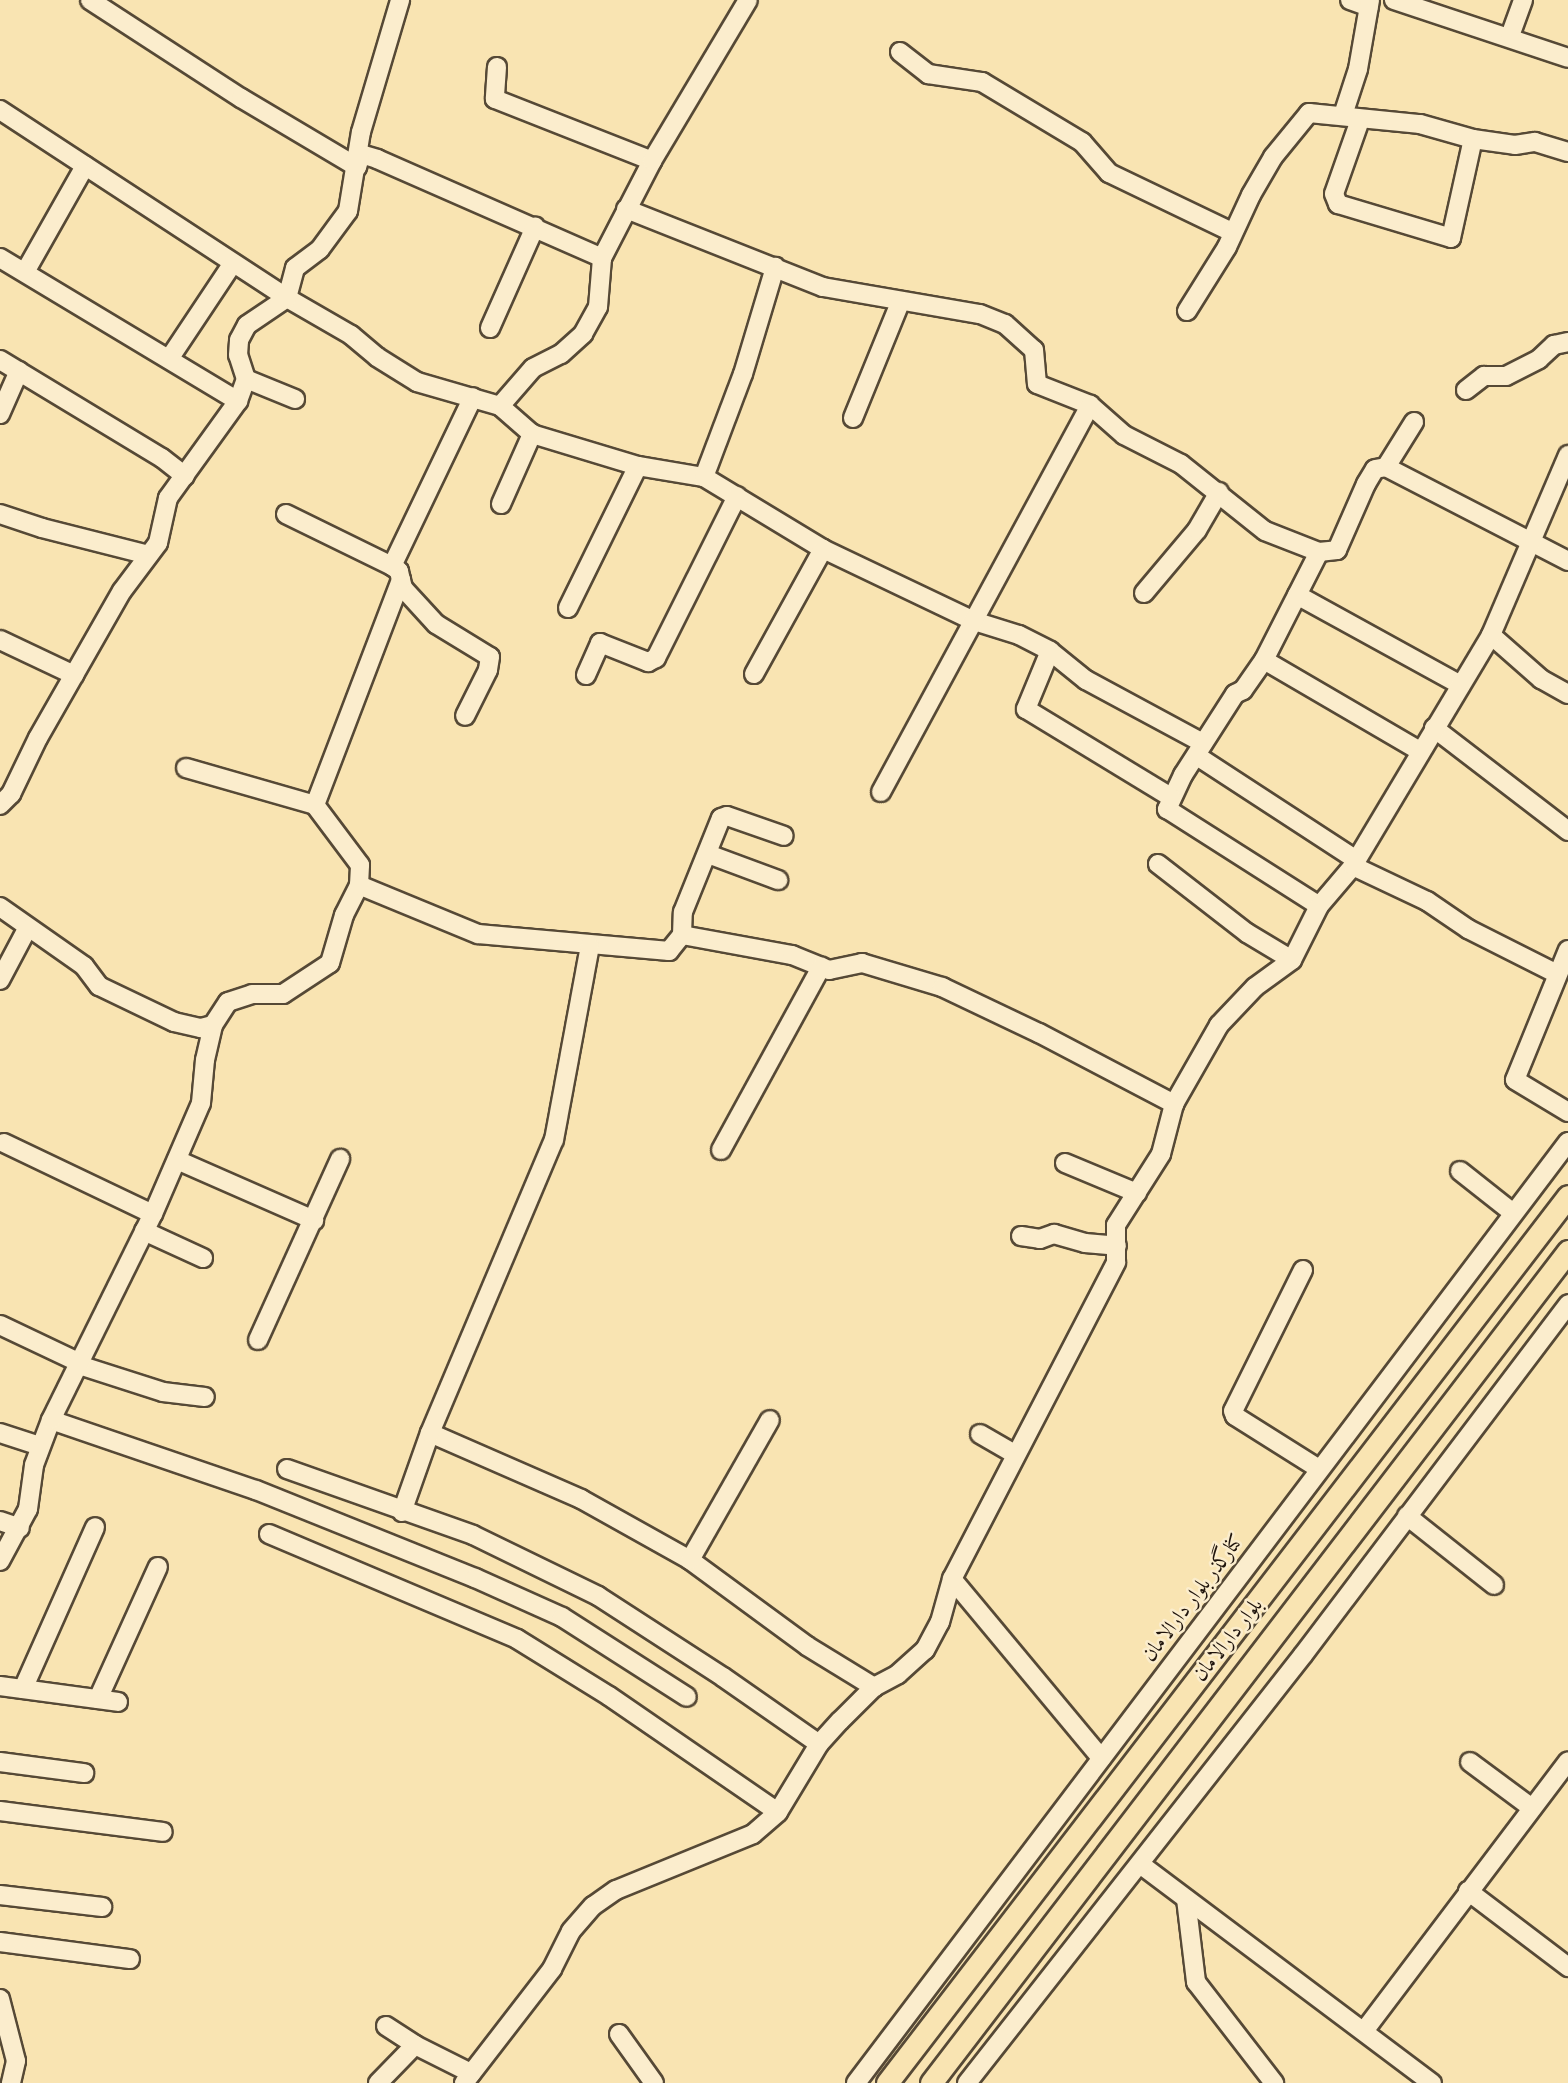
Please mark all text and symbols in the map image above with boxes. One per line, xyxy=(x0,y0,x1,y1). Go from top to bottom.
street label: کنارگذر بلوار دارالامان xyxy=(1137,1529,1249,1667)
street label: بلوار دارالامان xyxy=(1188,1593,1268,1687)

